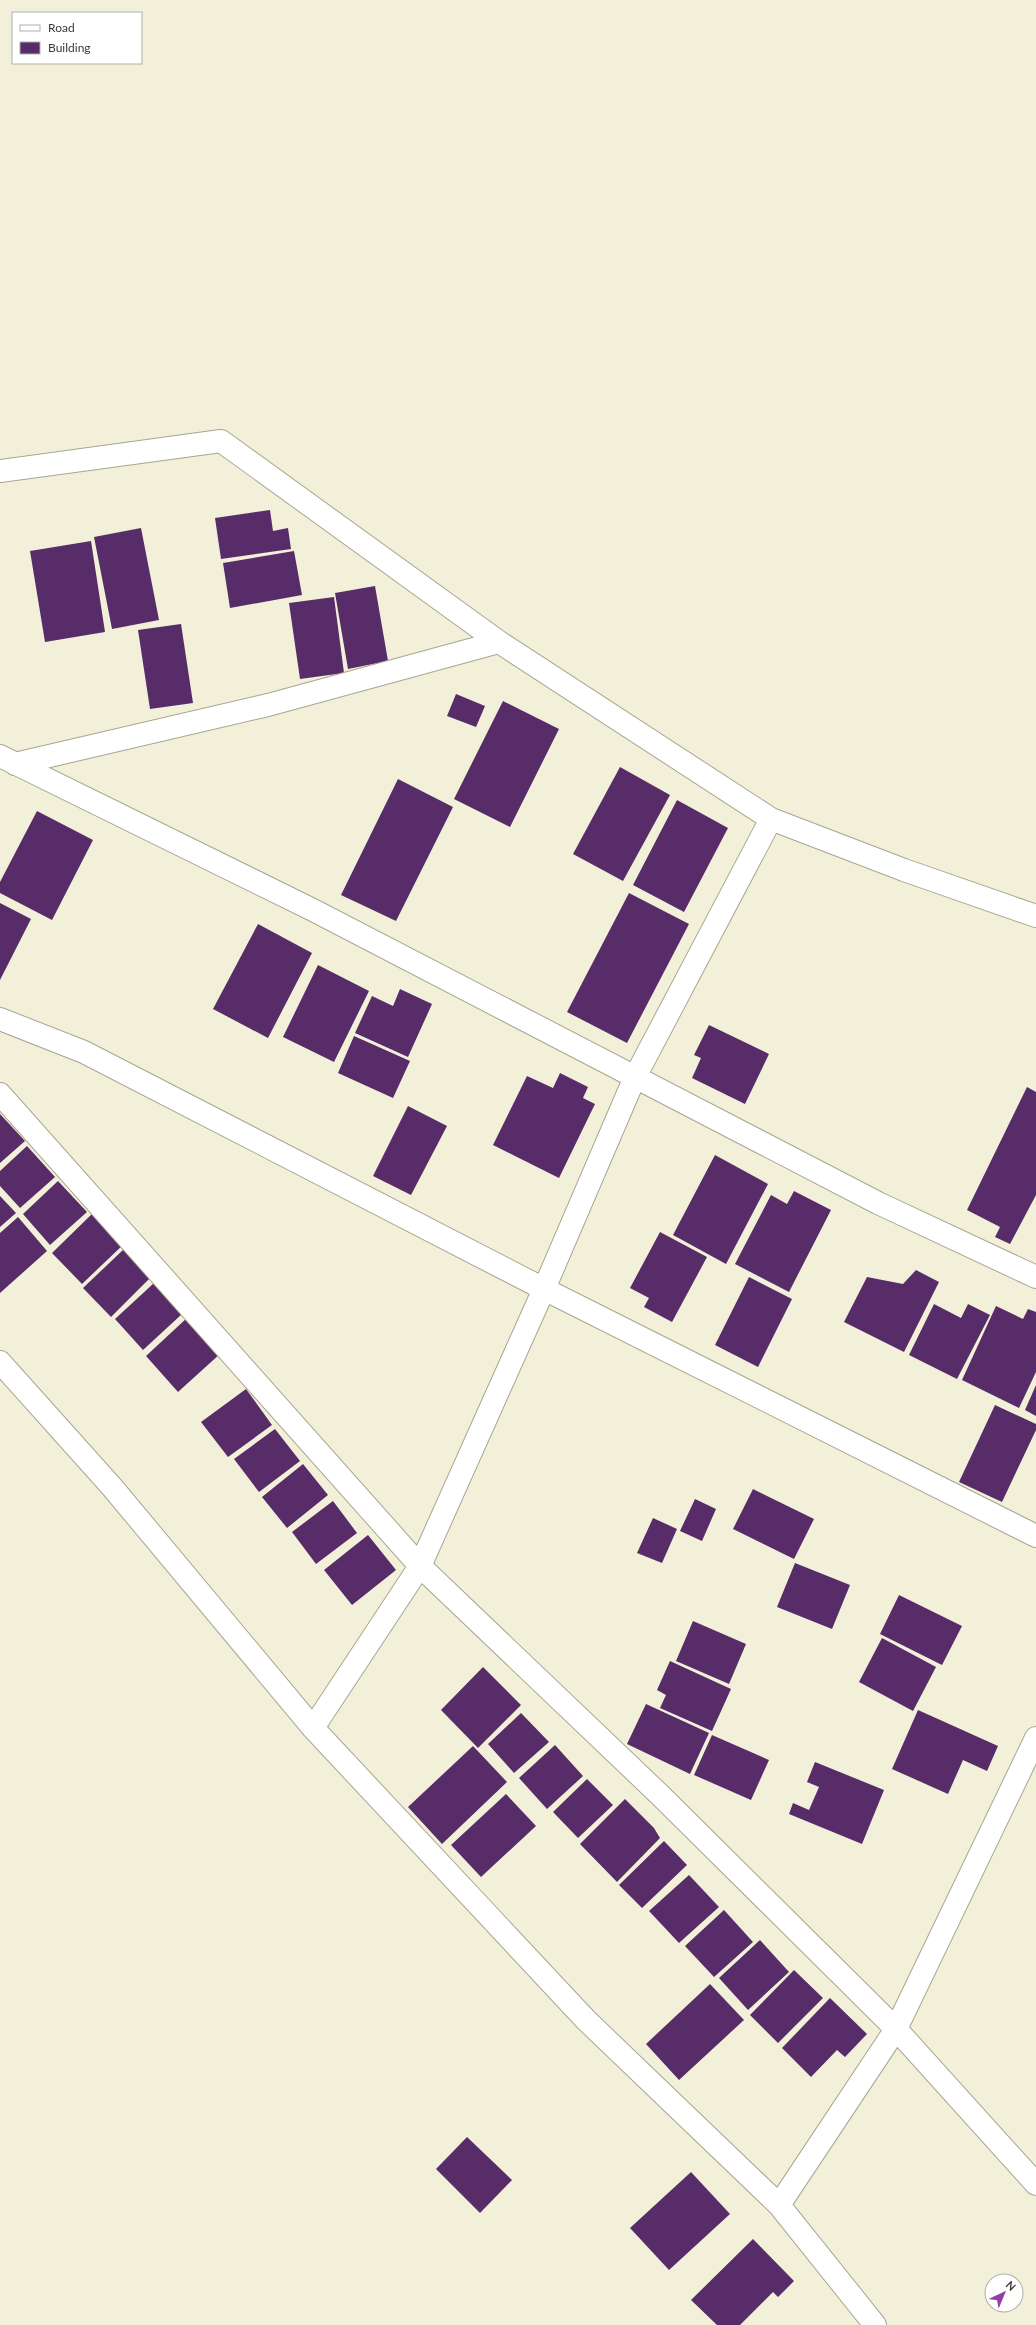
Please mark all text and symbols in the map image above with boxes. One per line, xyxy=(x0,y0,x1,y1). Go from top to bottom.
legend xyxy=(12,12,142,64)
text: Road xyxy=(48,20,75,35)
text: Building xyxy=(48,40,91,55)
north arrow xyxy=(984,2273,1024,2313)
text: N xyxy=(1004,2278,1019,2293)

